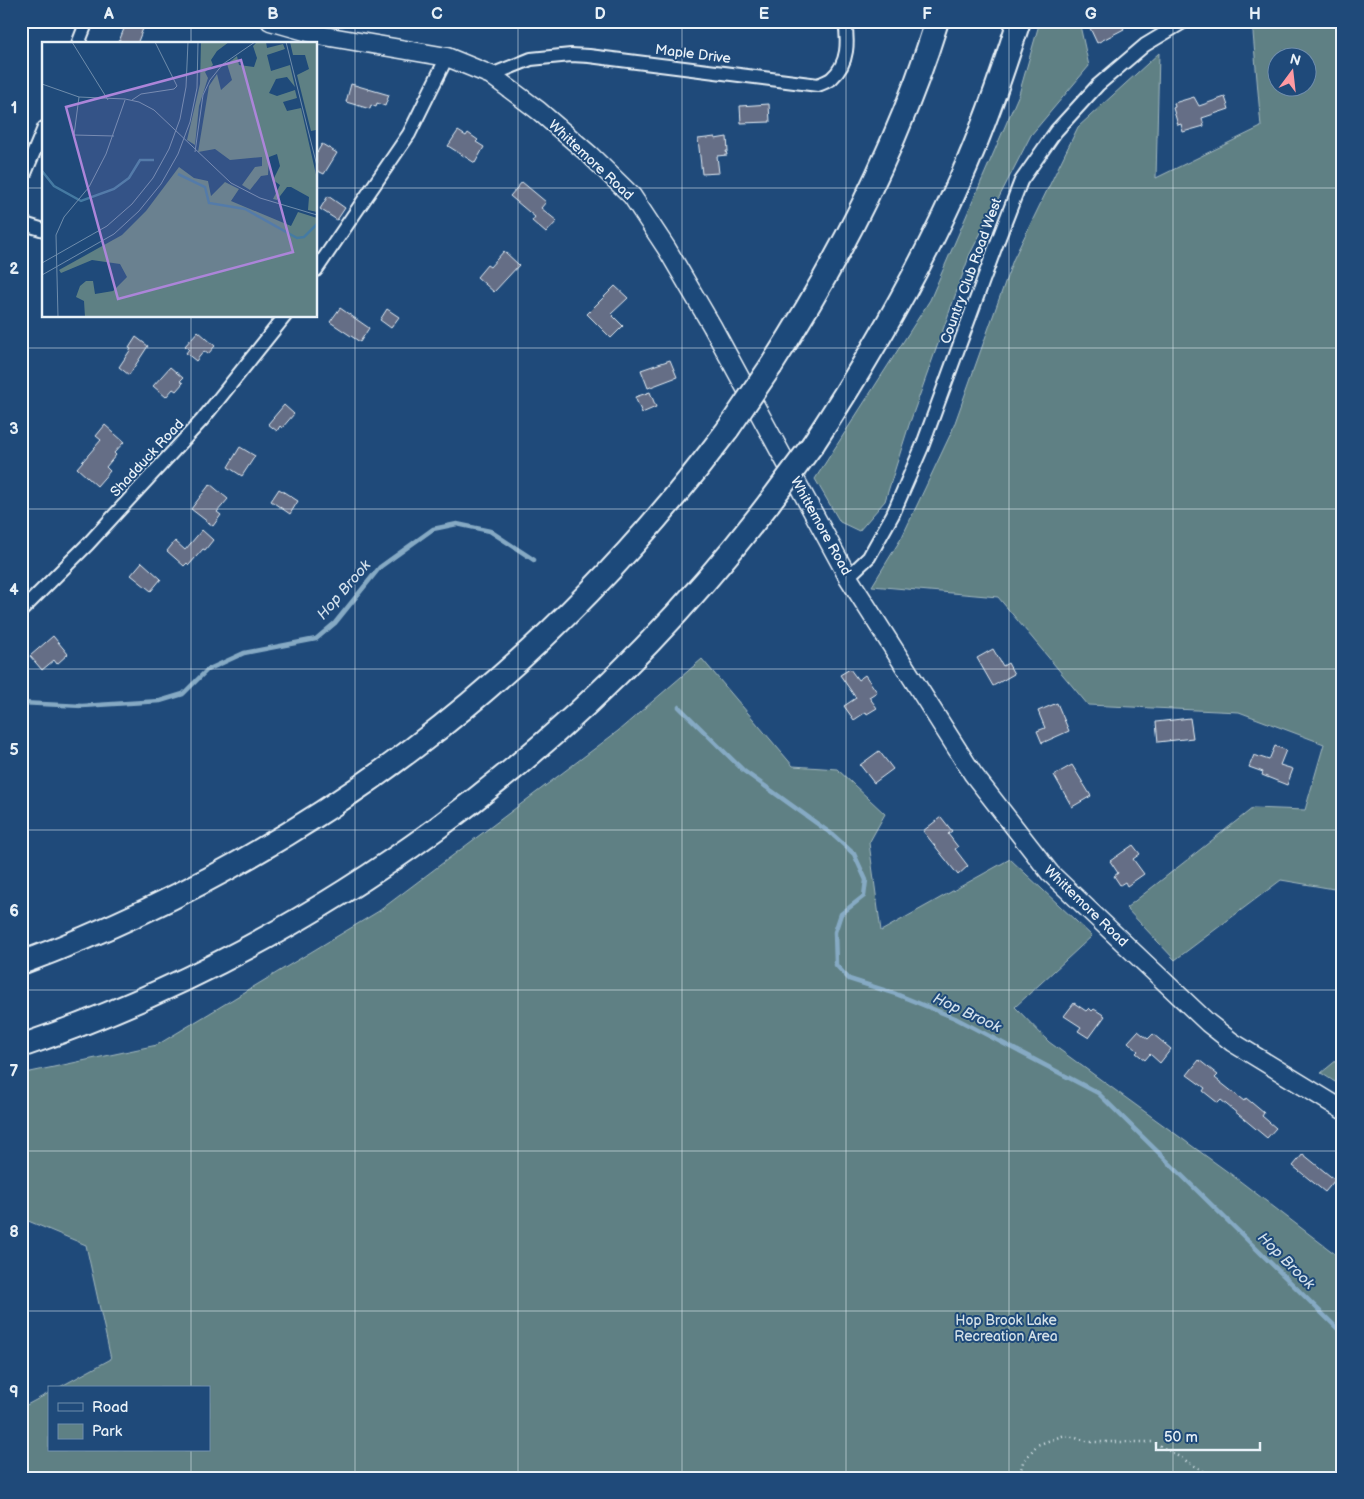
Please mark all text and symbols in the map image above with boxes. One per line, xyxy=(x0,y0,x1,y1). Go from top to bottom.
text: A xyxy=(103,5,114,24)
text: B xyxy=(267,5,279,24)
text: C xyxy=(431,5,443,24)
text: D xyxy=(594,5,606,24)
text: E xyxy=(759,5,769,24)
text: F xyxy=(922,5,932,24)
text: G xyxy=(1085,5,1097,24)
text: H xyxy=(1249,5,1261,24)
street label: Maple Drive xyxy=(654,41,732,67)
inset map xyxy=(42,42,318,318)
north arrow xyxy=(1266,48,1316,98)
text: N xyxy=(1288,50,1303,69)
text: 1 xyxy=(11,99,17,118)
street label: Whittemore Road xyxy=(545,116,637,204)
street label: Country Club Road West xyxy=(937,195,1006,346)
text: 2 xyxy=(9,260,19,279)
street label: Shadduck Road xyxy=(107,416,187,500)
text: 3 xyxy=(9,420,19,439)
street label: Whittemore Road xyxy=(787,474,855,578)
water label: Hop Brook xyxy=(313,556,376,624)
text: 4 xyxy=(9,581,19,600)
text: 5 xyxy=(9,741,19,760)
street label: Whittemore Road xyxy=(1041,862,1131,950)
text: 6 xyxy=(9,902,19,921)
water label: Hop Brook xyxy=(930,989,1005,1037)
text: 7 xyxy=(10,1062,19,1081)
text: 8 xyxy=(9,1223,19,1242)
water label: Hop Brook xyxy=(1253,1228,1319,1294)
park label: Hop Brook Lake Recreation Area xyxy=(954,1312,1058,1345)
text: 9 xyxy=(9,1383,19,1402)
legend xyxy=(48,1386,210,1452)
text: Road xyxy=(92,1398,128,1417)
scale bar xyxy=(1156,1419,1260,1451)
text: Park xyxy=(92,1422,123,1441)
text: 50 m xyxy=(1164,1428,1198,1447)

